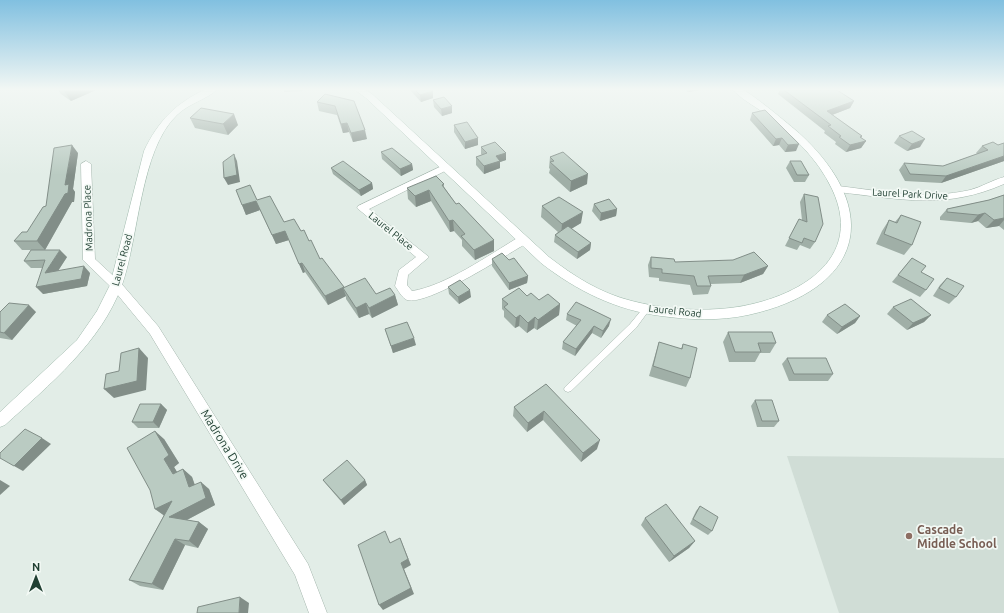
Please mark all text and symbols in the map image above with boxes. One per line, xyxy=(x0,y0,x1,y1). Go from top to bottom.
street label: Madrona Place xyxy=(81,185,95,251)
street label: Laurel Park Drive xyxy=(872,187,948,201)
street label: Laurel Place xyxy=(367,210,415,252)
street label: Laurel Road xyxy=(110,233,134,287)
street label: Laurel Road xyxy=(648,303,702,319)
street label: Madrona Drive xyxy=(198,407,252,481)
place label: Cascade Middle School xyxy=(917,523,997,550)
marker: Cascade Middle School xyxy=(904,531,914,541)
north arrow xyxy=(16,557,56,597)
text: N xyxy=(32,561,40,573)

